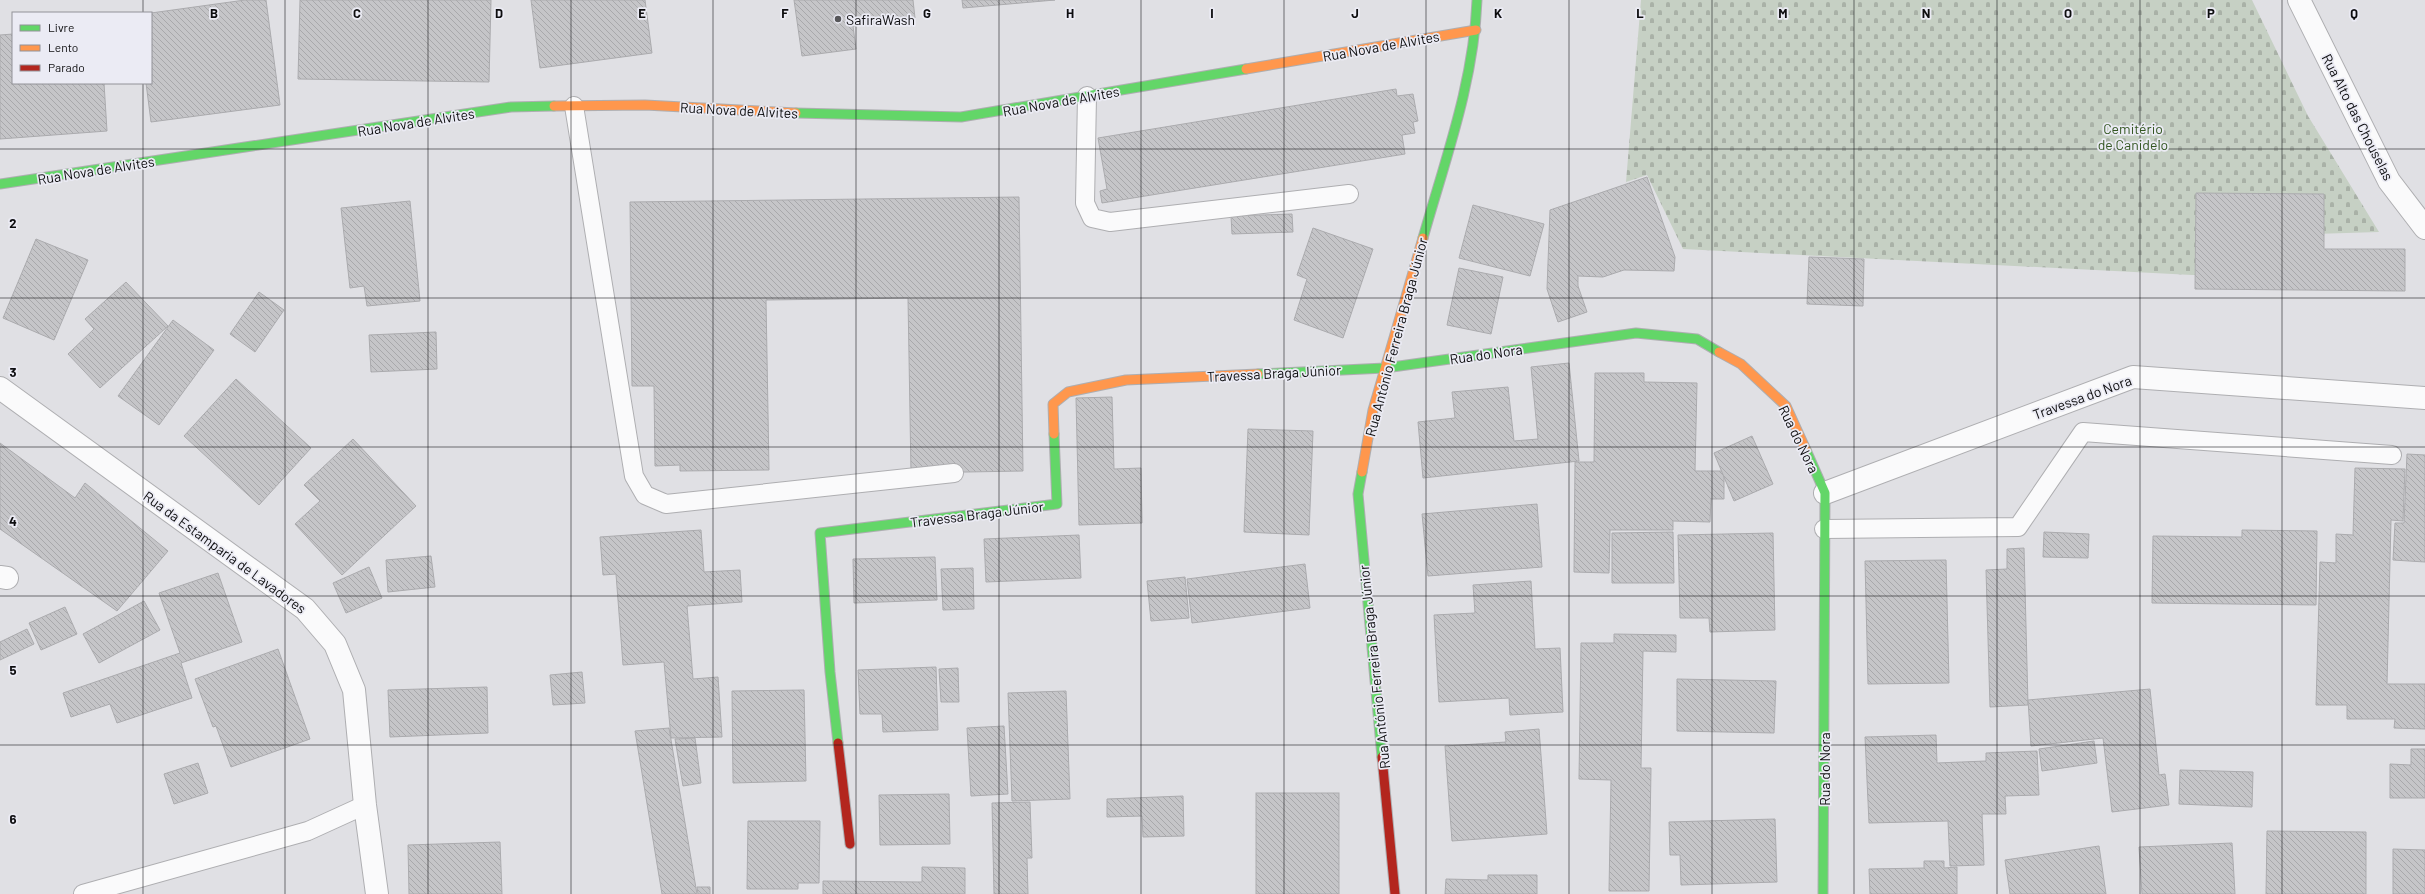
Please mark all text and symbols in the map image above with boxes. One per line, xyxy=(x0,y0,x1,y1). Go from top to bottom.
text: B xyxy=(210,5,218,21)
text: C xyxy=(353,5,361,21)
text: D xyxy=(495,5,503,21)
text: E xyxy=(638,5,646,21)
text: F xyxy=(781,5,789,21)
text: G xyxy=(923,5,931,21)
text: H xyxy=(1066,5,1074,21)
text: I xyxy=(1210,5,1214,21)
text: J xyxy=(1351,5,1359,21)
text: K xyxy=(1494,5,1502,21)
text: L xyxy=(1636,5,1644,21)
text: M xyxy=(1778,5,1788,21)
text: N xyxy=(1922,5,1930,21)
text: O xyxy=(2064,5,2072,21)
text: P xyxy=(2207,5,2215,21)
text: Q xyxy=(2350,5,2358,21)
place label: SafiraWash xyxy=(846,11,915,28)
legend xyxy=(12,12,152,84)
marker: SafiraWash xyxy=(833,14,843,24)
text: Livre xyxy=(48,20,74,34)
street label: Rua Nova de Alvites xyxy=(1321,27,1441,65)
text: Lento xyxy=(48,40,78,54)
street label: Rua Alto das Chouselas xyxy=(2319,51,2397,183)
text: Parado xyxy=(48,60,85,74)
street label: Rua Nova de Alvites xyxy=(1001,82,1121,120)
street label: Rua Nova de Alvites xyxy=(680,98,799,122)
street label: Rua Nova de Alvites xyxy=(356,104,476,140)
park label: Cemitério de Canidelo xyxy=(2098,120,2168,153)
street label: Rua Nova de Alvites xyxy=(36,152,156,188)
text: 2 xyxy=(9,215,17,231)
street label: Rua António Ferreira Braga Júnior xyxy=(1361,236,1431,438)
street label: Rua do Nora xyxy=(1448,340,1524,368)
street label: Travessa Braga Júnior xyxy=(1207,361,1341,385)
text: 3 xyxy=(9,364,17,380)
street label: Travessa do Nora xyxy=(2030,371,2134,423)
street label: Rua do Nora xyxy=(1775,402,1823,476)
street label: Rua da Estamparia de Lavadores xyxy=(140,487,310,617)
street label: Travessa Braga Júnior xyxy=(909,497,1045,531)
text: 4 xyxy=(9,513,17,529)
street label: Rua António Ferreira Braga Júnior xyxy=(1355,564,1393,770)
text: 5 xyxy=(9,662,17,678)
street label: Rua do Nora xyxy=(1816,732,1833,806)
text: 6 xyxy=(10,811,17,827)

